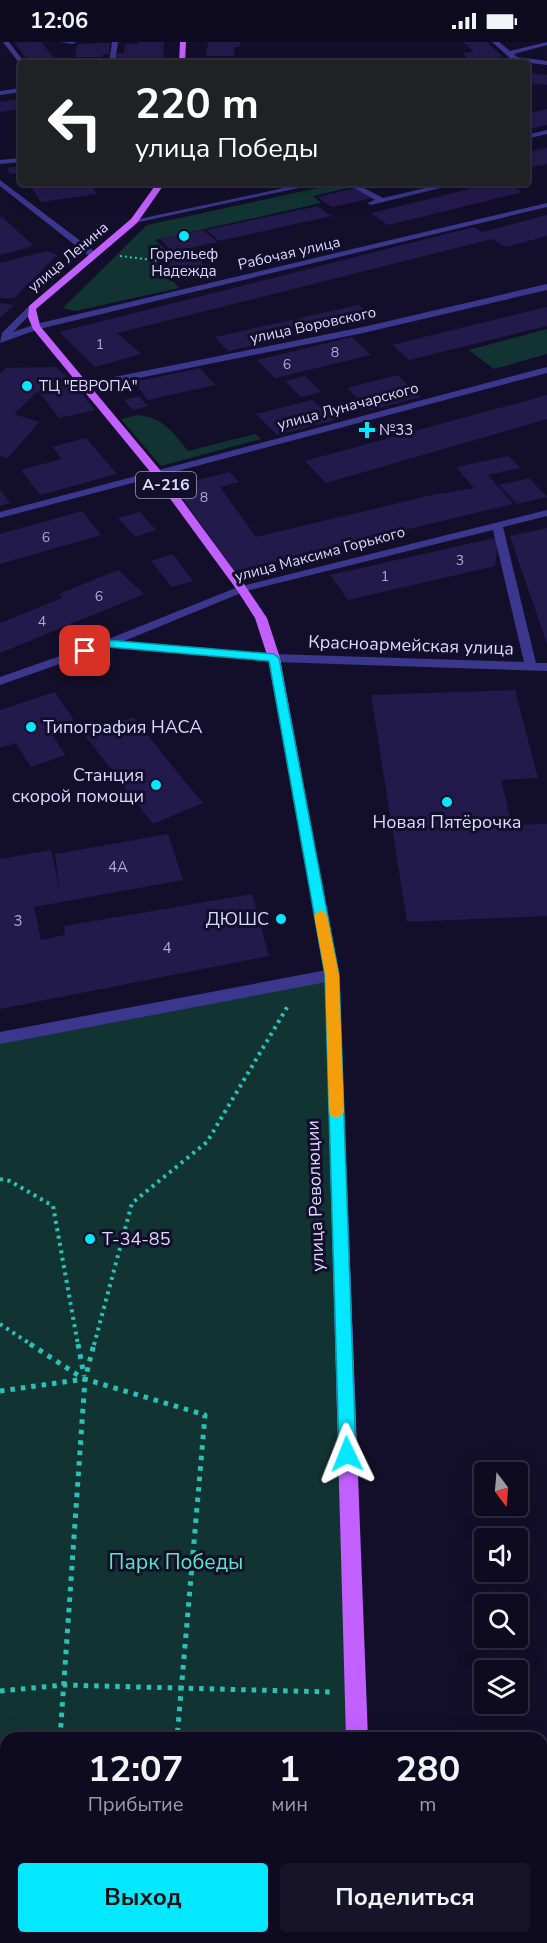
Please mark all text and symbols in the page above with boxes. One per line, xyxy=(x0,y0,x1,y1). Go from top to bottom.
text: 12:06 xyxy=(30,6,88,36)
text: 220 m xyxy=(135,76,259,133)
icon: left xyxy=(36,84,114,162)
text: улица Победы xyxy=(135,130,319,167)
street label: улица Ленина xyxy=(23,217,113,297)
marker: Горельеф Надежда xyxy=(177,229,191,243)
street label: Рабочая улица xyxy=(236,231,342,275)
place label: Горельеф Надежда xyxy=(150,244,218,281)
street label: улица Воровского xyxy=(248,302,378,348)
house number: 1 xyxy=(96,335,104,354)
house number: 8 xyxy=(331,343,339,362)
house number: 6 xyxy=(283,355,291,374)
place label: ТЦ "ЕВРОПА" xyxy=(39,376,138,396)
street label: улица Луначарского xyxy=(275,378,421,434)
marker: ТЦ "ЕВРОПА" xyxy=(20,379,34,393)
place label: №33 xyxy=(379,420,413,440)
marker: №33 xyxy=(360,423,374,437)
road number: А-216 xyxy=(136,472,196,498)
house number: 8 xyxy=(200,488,208,507)
street label: улица Максима Горького xyxy=(233,522,407,586)
house number: 6 xyxy=(42,528,50,547)
house number: 3 xyxy=(456,551,464,570)
house number: 1 xyxy=(381,567,389,586)
house number: 6 xyxy=(95,587,103,606)
house number: 4 xyxy=(38,612,46,631)
pin xyxy=(59,625,110,676)
street label: Красноармейская улица xyxy=(308,629,514,661)
icon: arrive xyxy=(68,634,101,667)
place label: Типография НАСА xyxy=(43,715,202,739)
marker: Типография НАСА xyxy=(24,720,38,734)
place label: Станция скорой помощи xyxy=(12,763,144,808)
marker: Станция скорой помощи xyxy=(149,778,163,792)
marker: Новая Пятёрочка xyxy=(440,795,454,809)
place label: Новая Пятёрочка xyxy=(373,810,521,834)
house number: 4А xyxy=(108,857,128,877)
place label: ДЮШС xyxy=(206,907,269,931)
house number: 3 xyxy=(13,911,23,931)
marker: ДЮШС xyxy=(274,912,288,926)
house number: 4 xyxy=(162,938,172,958)
street label: улица Революции xyxy=(300,1120,330,1272)
place label: Т-34-85 xyxy=(102,1227,170,1251)
marker: Т-34-85 xyxy=(83,1232,97,1246)
position arrow xyxy=(315,1422,379,1486)
north arrow xyxy=(474,1462,528,1516)
map controls xyxy=(474,1462,528,1714)
button: sound xyxy=(474,1528,528,1582)
park label: Парк Победы xyxy=(109,1548,243,1576)
button: search xyxy=(474,1594,528,1648)
button: layers xyxy=(474,1660,528,1714)
text: 12:07 xyxy=(88,1745,183,1794)
text: 1 xyxy=(279,1745,300,1794)
text: 280 xyxy=(396,1745,460,1794)
text: Прибытие xyxy=(88,1791,184,1818)
text: мин xyxy=(271,1791,308,1818)
text: m xyxy=(419,1791,436,1818)
button: Выход xyxy=(18,1863,268,1932)
button: Поделиться xyxy=(280,1863,530,1932)

